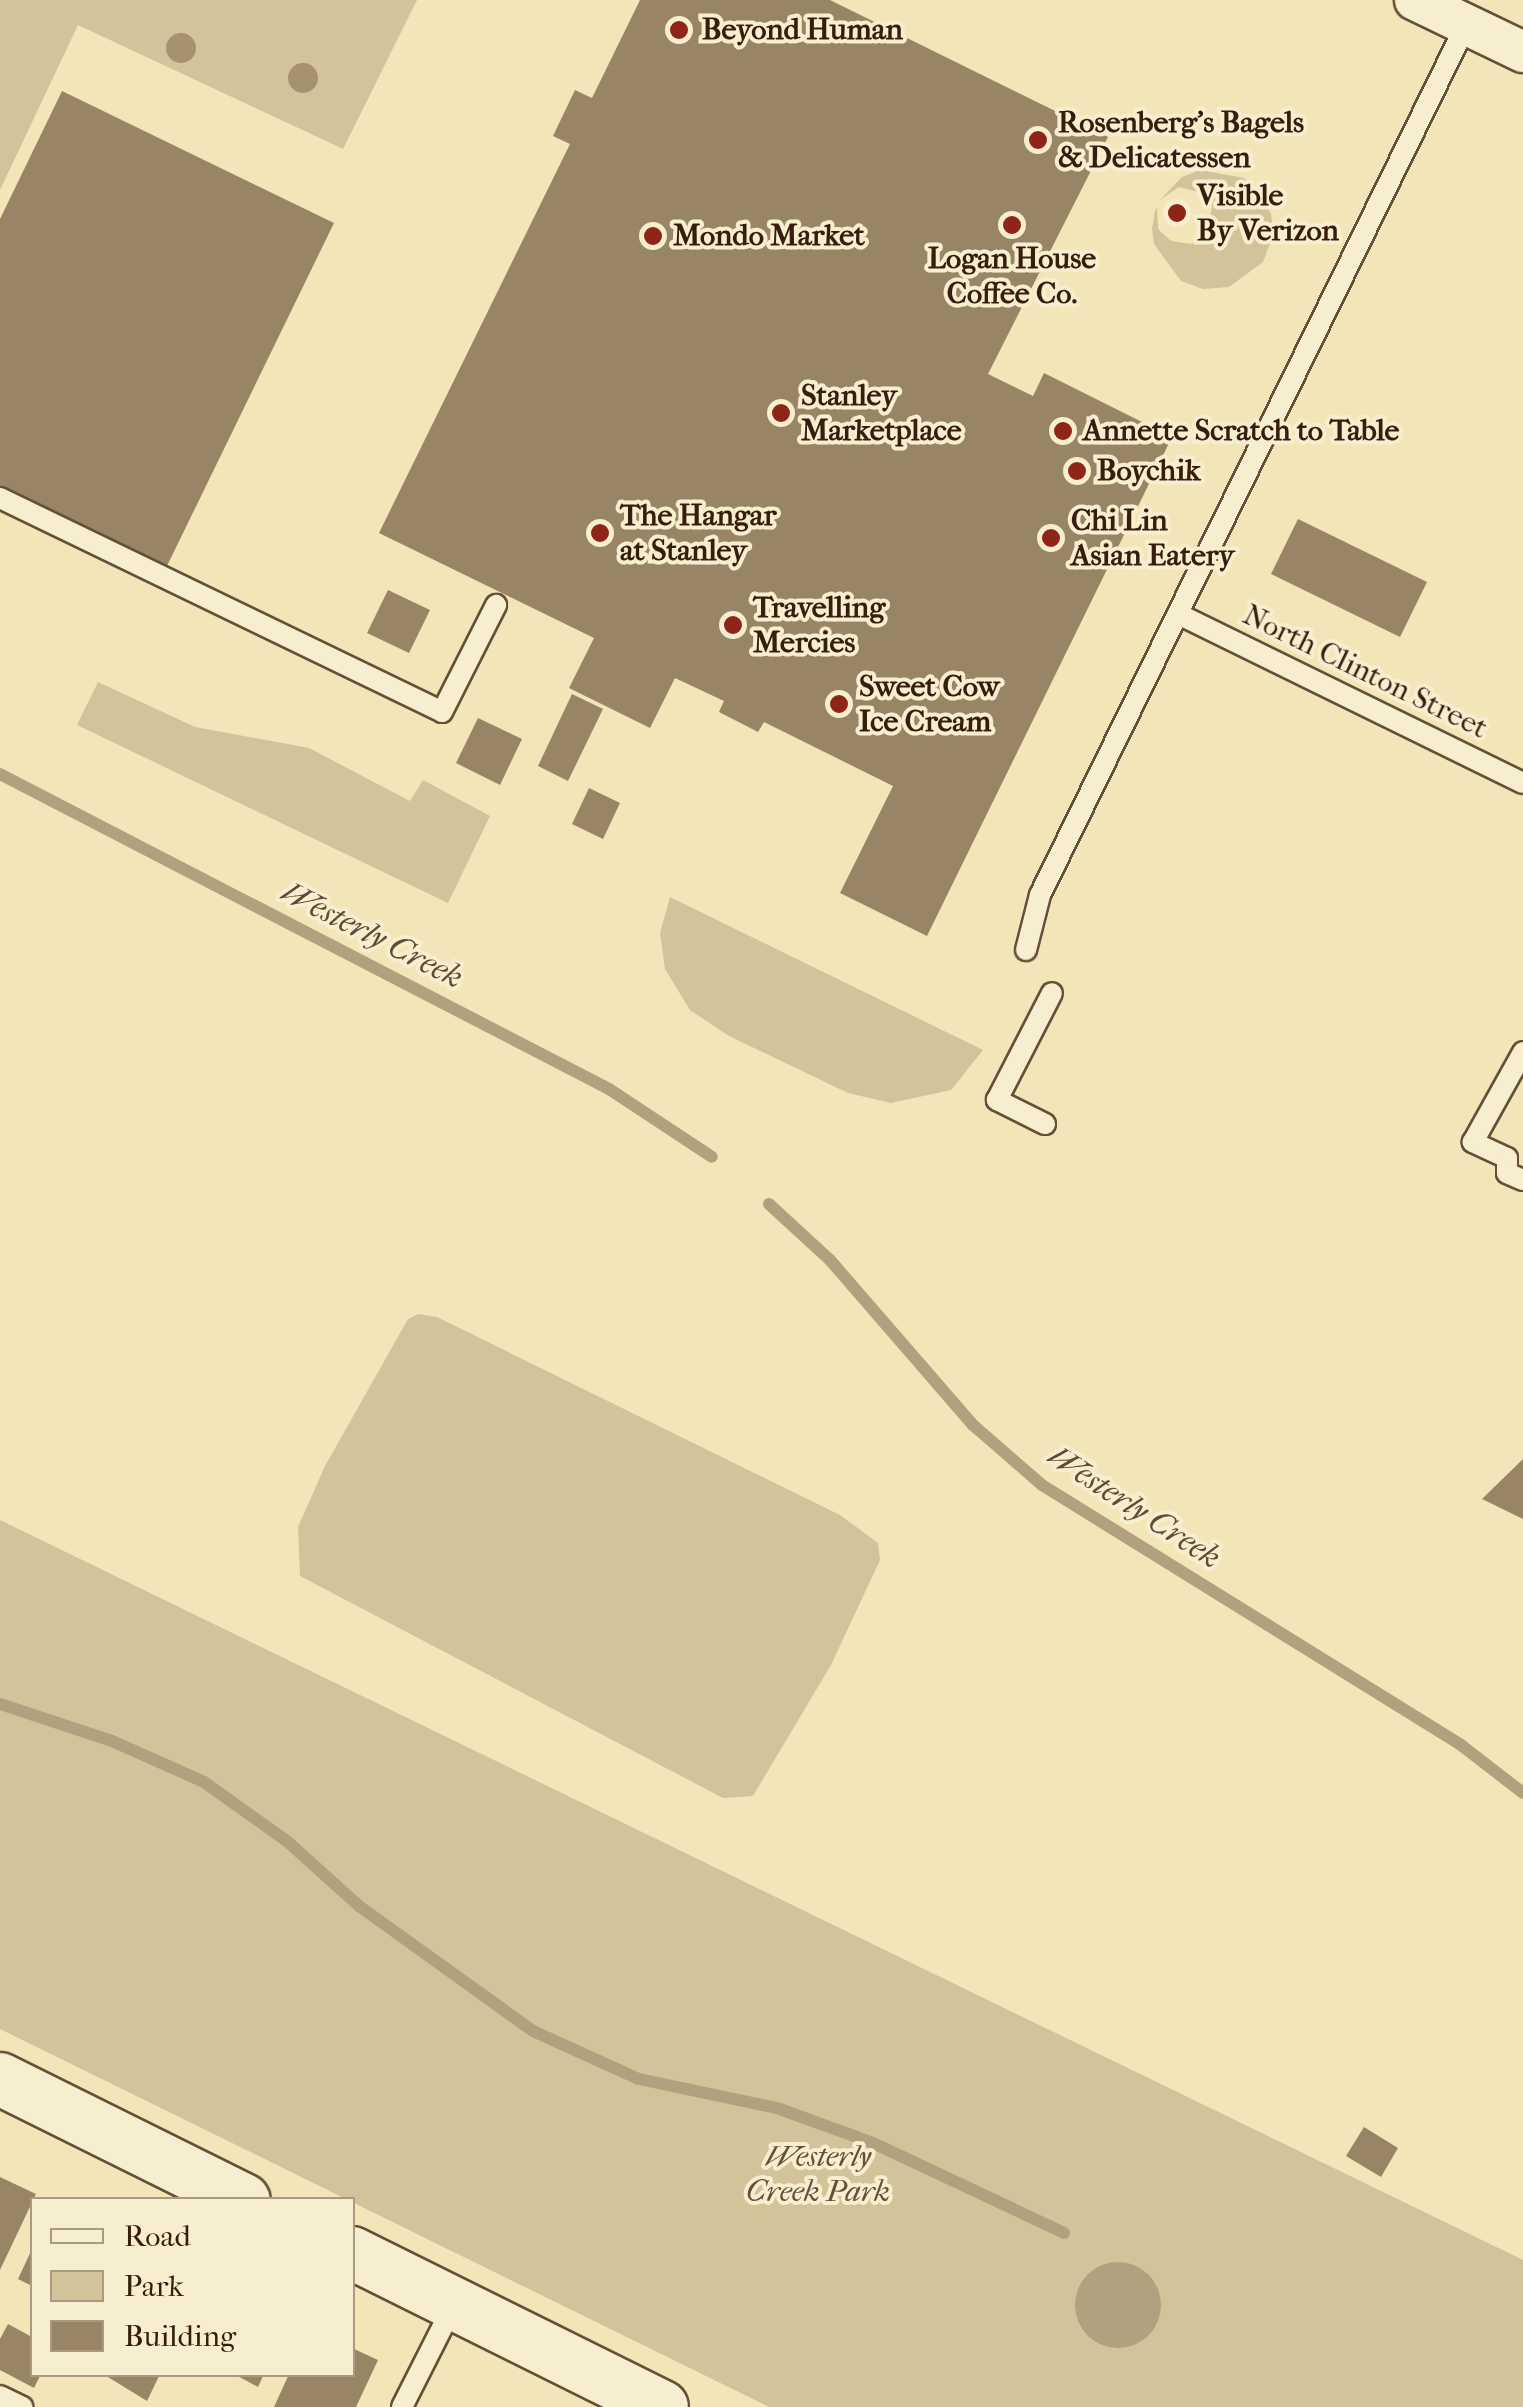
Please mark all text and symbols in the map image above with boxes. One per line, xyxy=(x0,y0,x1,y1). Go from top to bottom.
place label: Beyond Human xyxy=(702,12,903,48)
marker: Beyond Human xyxy=(666,17,692,43)
place label: Rosenberg's Bagels & Delicatessen xyxy=(1058,105,1304,176)
marker: Rosenberg's Bagels & Delicatessen xyxy=(1027,129,1049,151)
place label: Visible By Verizon xyxy=(1197,178,1339,248)
marker: Visible By Verizon xyxy=(1166,202,1188,224)
marker: Logan House Coffee Co. xyxy=(1001,214,1023,236)
place label: Mondo Market xyxy=(673,218,865,254)
marker: Mondo Market xyxy=(642,225,664,247)
place label: Logan House Coffee Co. xyxy=(928,241,1096,312)
place label: Stanley Marketplace xyxy=(801,378,962,448)
marker: Stanley Marketplace xyxy=(770,402,792,424)
place label: Annette Scratch to Table xyxy=(1083,413,1399,449)
marker: Annette Scratch to Table xyxy=(1052,420,1074,442)
place label: Boychik xyxy=(1097,453,1201,489)
marker: Boychik xyxy=(1066,460,1088,482)
place label: The Hangar at Stanley xyxy=(620,498,776,568)
place label: Chi Lin Asian Eatery xyxy=(1071,503,1235,574)
marker: The Hangar at Stanley xyxy=(589,522,611,544)
marker: Chi Lin Asian Eatery xyxy=(1040,527,1062,549)
place label: Travelling Mercies xyxy=(753,590,885,660)
street label: North Clinton Street xyxy=(1237,597,1493,747)
marker: Travelling Mercies xyxy=(722,614,744,636)
place label: Sweet Cow Ice Cream xyxy=(859,669,1000,740)
marker: Sweet Cow Ice Cream xyxy=(828,693,850,715)
water label: Westerly Creek xyxy=(275,873,469,997)
water label: Westerly Creek xyxy=(1040,1437,1228,1577)
park label: Westerly Creek Park xyxy=(746,2139,890,2210)
legend xyxy=(30,2197,355,2377)
text: Road xyxy=(124,2219,191,2254)
text: Park xyxy=(124,2269,184,2304)
text: Building xyxy=(124,2319,236,2354)

